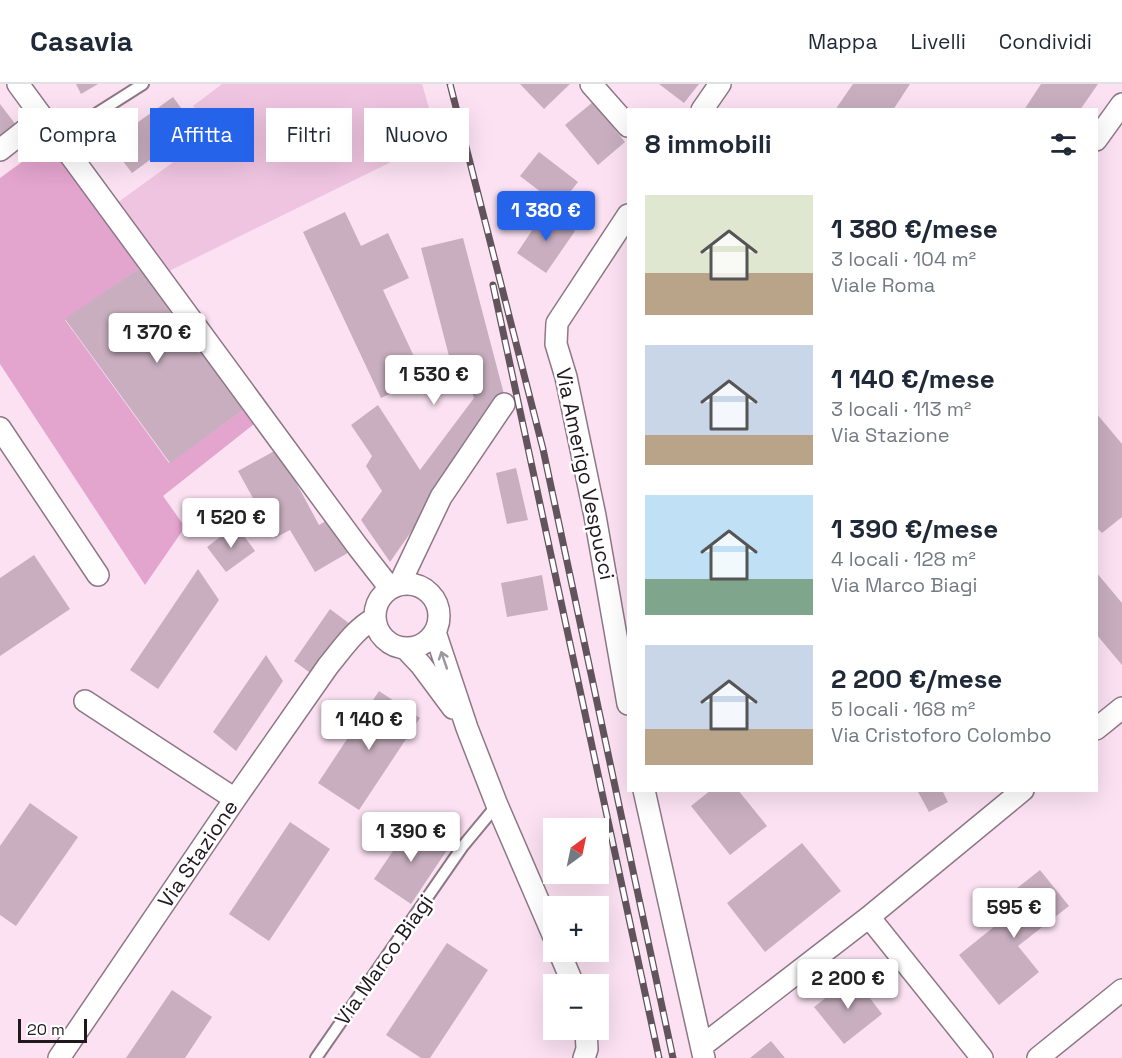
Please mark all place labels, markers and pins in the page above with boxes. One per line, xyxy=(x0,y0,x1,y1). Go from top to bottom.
pin: 1 380 € xyxy=(491,191,601,242)
pin: 1 370 € xyxy=(102,313,212,364)
pin: 1 530 € xyxy=(379,355,489,406)
pin: 1 520 € xyxy=(176,498,286,549)
pin: 1 140 € xyxy=(314,700,424,751)
pin: 1 390 € xyxy=(356,812,466,863)
pin: 595 € xyxy=(972,888,1056,939)
pin: 2 200 € xyxy=(793,959,903,1010)

